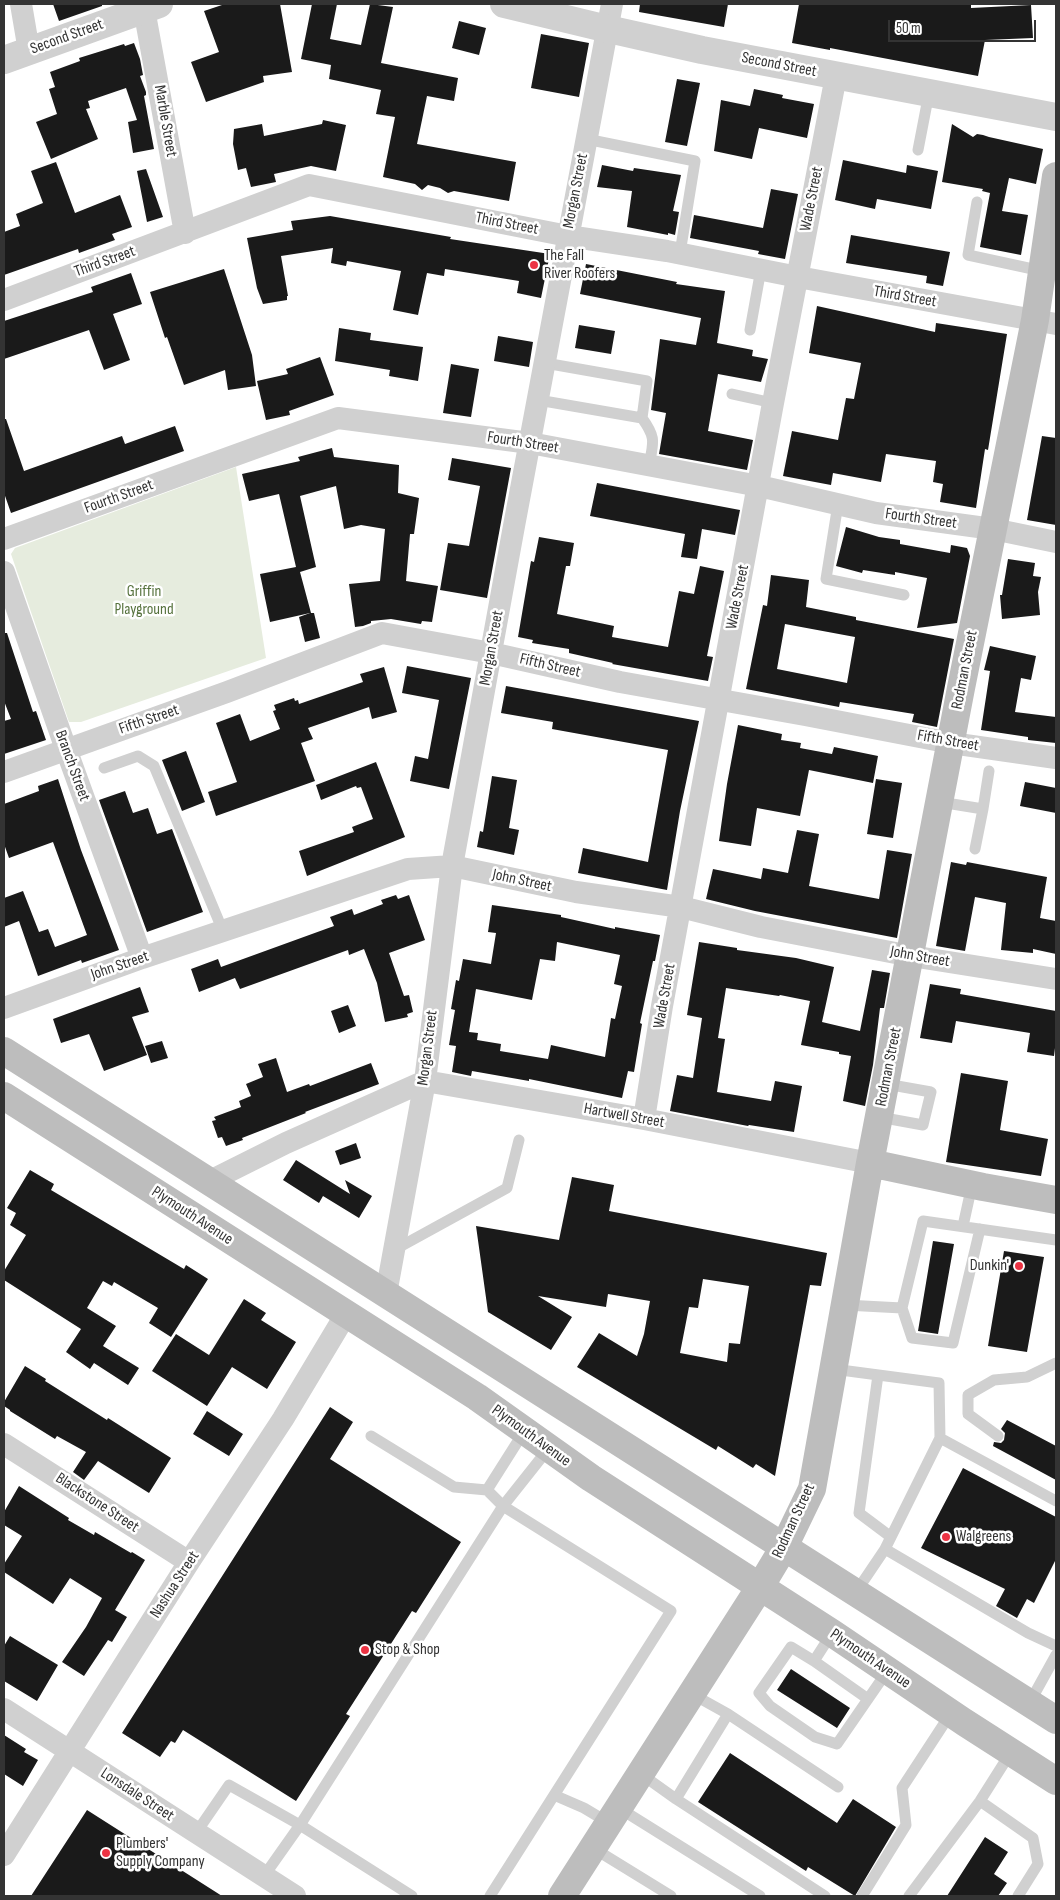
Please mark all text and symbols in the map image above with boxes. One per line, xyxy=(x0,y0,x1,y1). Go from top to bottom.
scale bar xyxy=(890,10,1038,42)
street label: Second Street xyxy=(28,15,106,59)
text: 50 m xyxy=(896,19,921,38)
street label: Second Street xyxy=(740,48,818,82)
street label: Marble Street xyxy=(149,84,181,158)
street label: Morgan Street xyxy=(559,152,593,230)
street label: Wade Street xyxy=(796,165,828,233)
street label: Third Street xyxy=(474,209,540,239)
street label: Third Street xyxy=(72,242,138,282)
place label: The Fall River Roofers xyxy=(544,246,615,284)
marker: The Fall River Roofers xyxy=(528,259,540,271)
street label: Third Street xyxy=(872,282,938,312)
street label: Fourth Street xyxy=(486,428,560,458)
street label: Fourth Street xyxy=(82,476,156,518)
street label: Fourth Street xyxy=(884,504,958,534)
street label: Wade Street xyxy=(722,563,754,631)
park label: Griffin Playground xyxy=(114,582,174,620)
street label: Morgan Street xyxy=(476,609,508,687)
street label: Rodman Street xyxy=(948,629,982,711)
street label: Fifth Street xyxy=(518,650,582,682)
street label: Fifth Street xyxy=(117,701,181,739)
street label: Fifth Street xyxy=(916,726,980,756)
street label: Branch Street xyxy=(50,728,94,804)
street label: John Street xyxy=(491,865,553,897)
street label: John Street xyxy=(889,942,951,972)
street label: John Street xyxy=(89,947,151,985)
street label: Wade Street xyxy=(650,962,680,1030)
street label: Morgan Street xyxy=(414,1009,442,1087)
street label: Rodman Street xyxy=(872,1026,906,1108)
street label: Hartwell Street xyxy=(582,1099,666,1133)
street label: Plymouth Avenue xyxy=(148,1183,236,1249)
place label: Dunkin' xyxy=(970,1256,1009,1276)
marker: Dunkin' xyxy=(1013,1260,1025,1272)
street label: Plymouth Avenue xyxy=(488,1401,574,1471)
street label: Blackstone Street xyxy=(52,1469,142,1537)
street label: Rodman Street xyxy=(768,1481,820,1561)
place label: Walgreens xyxy=(956,1527,1011,1547)
marker: Walgreens xyxy=(940,1531,952,1543)
street label: Nashua Street xyxy=(146,1548,204,1622)
street label: Plymouth Avenue xyxy=(826,1625,914,1693)
place label: Stop & Shop xyxy=(375,1640,440,1660)
marker: Stop & Shop xyxy=(359,1644,371,1656)
street label: Lonsdale Street xyxy=(97,1764,177,1826)
place label: Plumbers' Supply Company xyxy=(116,1834,205,1872)
marker: Plumbers' Supply Company xyxy=(100,1847,112,1859)

